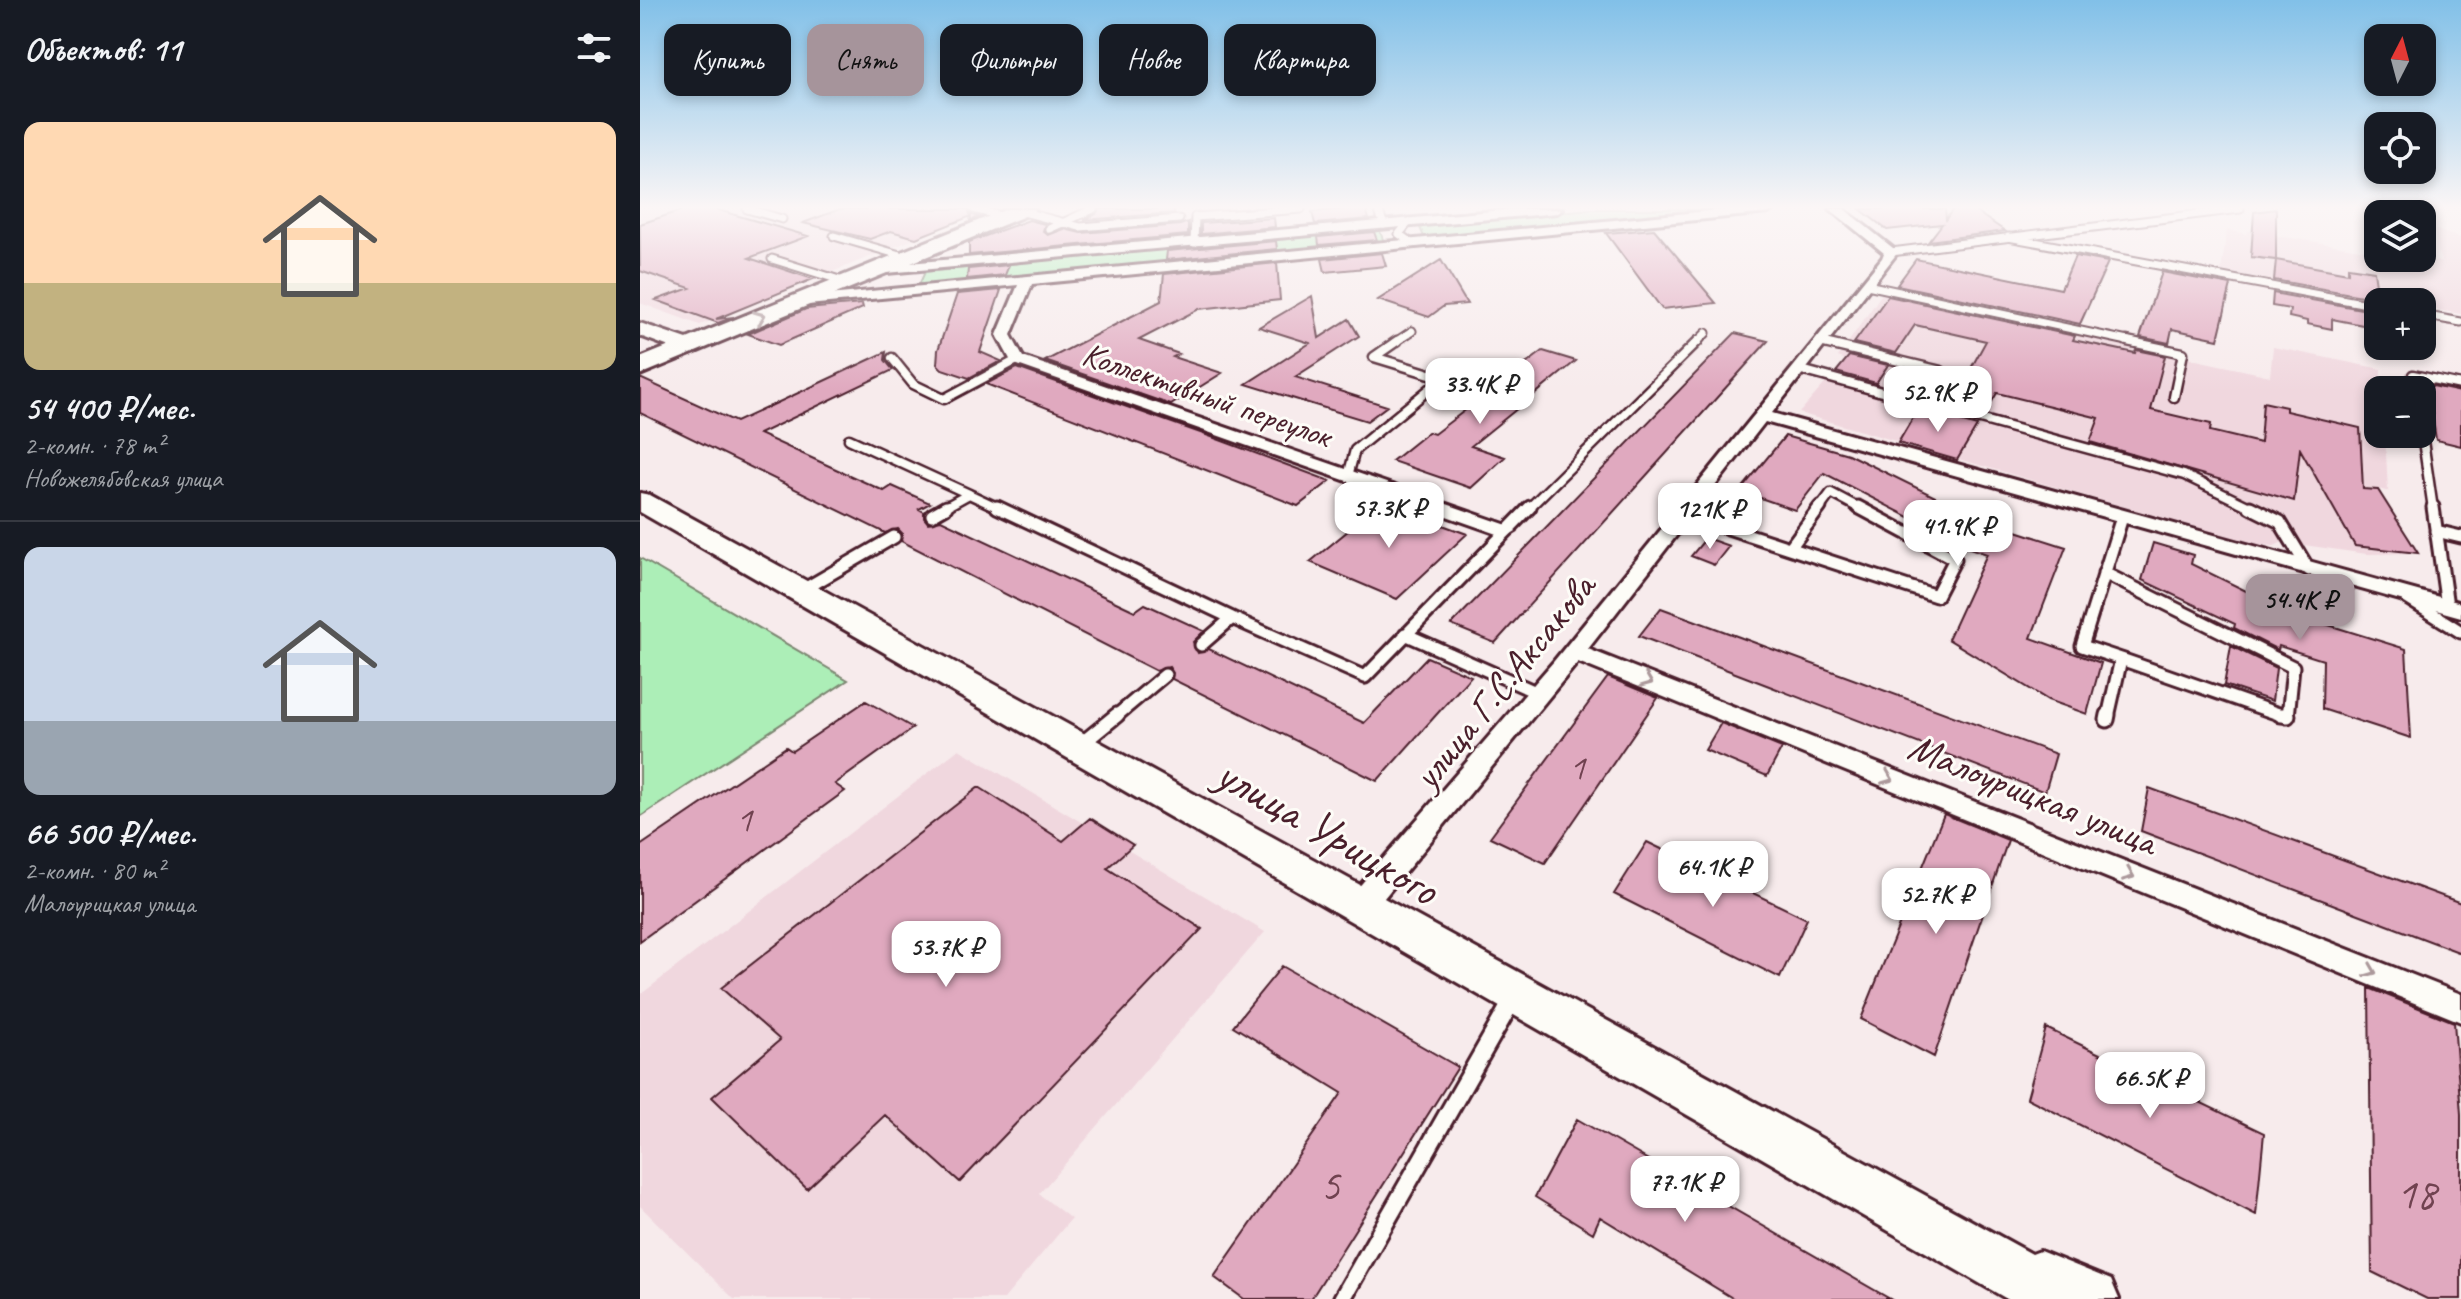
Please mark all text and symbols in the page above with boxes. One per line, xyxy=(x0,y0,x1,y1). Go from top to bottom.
chip: Купить xyxy=(664,24,791,96)
chip: Снять xyxy=(807,24,924,96)
chip: Фильтры xyxy=(940,24,1083,96)
chip: Новое xyxy=(1099,24,1208,96)
chip: Квартира xyxy=(1224,24,1376,96)
north arrow xyxy=(2364,24,2436,96)
map controls xyxy=(2364,24,2436,448)
icon: filters xyxy=(572,26,616,70)
text: Объектов: 11 xyxy=(24,27,182,70)
button: locate xyxy=(2364,112,2436,184)
icon: home xyxy=(248,174,392,318)
button: layers xyxy=(2364,200,2436,272)
button: + xyxy=(2364,288,2436,360)
one-way arrow xyxy=(752,311,766,327)
street label: Коллективный переулок xyxy=(1077,332,1340,458)
pin: 33.4K ₽ xyxy=(1406,358,1554,426)
pin: 52.9K ₽ xyxy=(1864,366,2012,434)
text: 33.4K ₽ xyxy=(1443,367,1517,400)
text: 52.9K ₽ xyxy=(1902,375,1974,408)
button: − xyxy=(2364,376,2436,448)
text: 54 400 ₽/мес. xyxy=(24,386,195,429)
text: 2-комн. · 78 m² xyxy=(24,429,164,462)
text: Новожелябовская улица xyxy=(24,462,222,495)
pin: 57.3K ₽ xyxy=(1315,482,1463,550)
pin: 121K ₽ xyxy=(1645,483,1775,551)
text: 57.3K ₽ xyxy=(1353,491,1425,524)
text: 121K ₽ xyxy=(1676,492,1744,525)
pin: 41.9K ₽ xyxy=(1884,500,2032,568)
text: 41.9K ₽ xyxy=(1922,509,1994,542)
street label: улица Г.С.Аксакова xyxy=(1400,561,1608,801)
pin: 54.4K ₽ xyxy=(2226,574,2374,642)
text: 54.4K ₽ xyxy=(2264,583,2336,616)
icon: home xyxy=(248,599,392,743)
one-way arrow xyxy=(1639,671,1653,688)
street label: Малоурицкая улица xyxy=(1901,721,2167,868)
street label: улица Урицкого xyxy=(1203,742,1451,920)
house number: 1 xyxy=(1569,744,1587,790)
one-way arrow xyxy=(1880,768,1894,785)
house number: 1 xyxy=(736,796,754,842)
text: 66 500 ₽/мес. xyxy=(24,811,196,854)
pin: 64.1K ₽ xyxy=(1639,841,1787,909)
text: 64.1K ₽ xyxy=(1676,850,1750,883)
text: 2-комн. · 80 m² xyxy=(24,854,164,887)
one-way arrow xyxy=(2121,865,2135,881)
pin: 52.7K ₽ xyxy=(1862,868,2010,936)
text: 52.7K ₽ xyxy=(1900,877,1972,910)
text: Малоурицкая улица xyxy=(24,887,195,920)
pin: 53.7K ₽ xyxy=(872,921,1020,989)
text: 53.7K ₽ xyxy=(910,930,982,963)
one-way arrow xyxy=(2363,962,2377,978)
pin: 66.5K ₽ xyxy=(2076,1052,2224,1120)
text: 66.5K ₽ xyxy=(2113,1061,2187,1094)
pin: 77.1K ₽ xyxy=(1611,1156,1759,1224)
house number: 5 xyxy=(1320,1158,1342,1213)
text: 77.1K ₽ xyxy=(1649,1165,1721,1198)
house number: 18 xyxy=(2396,1166,2440,1221)

